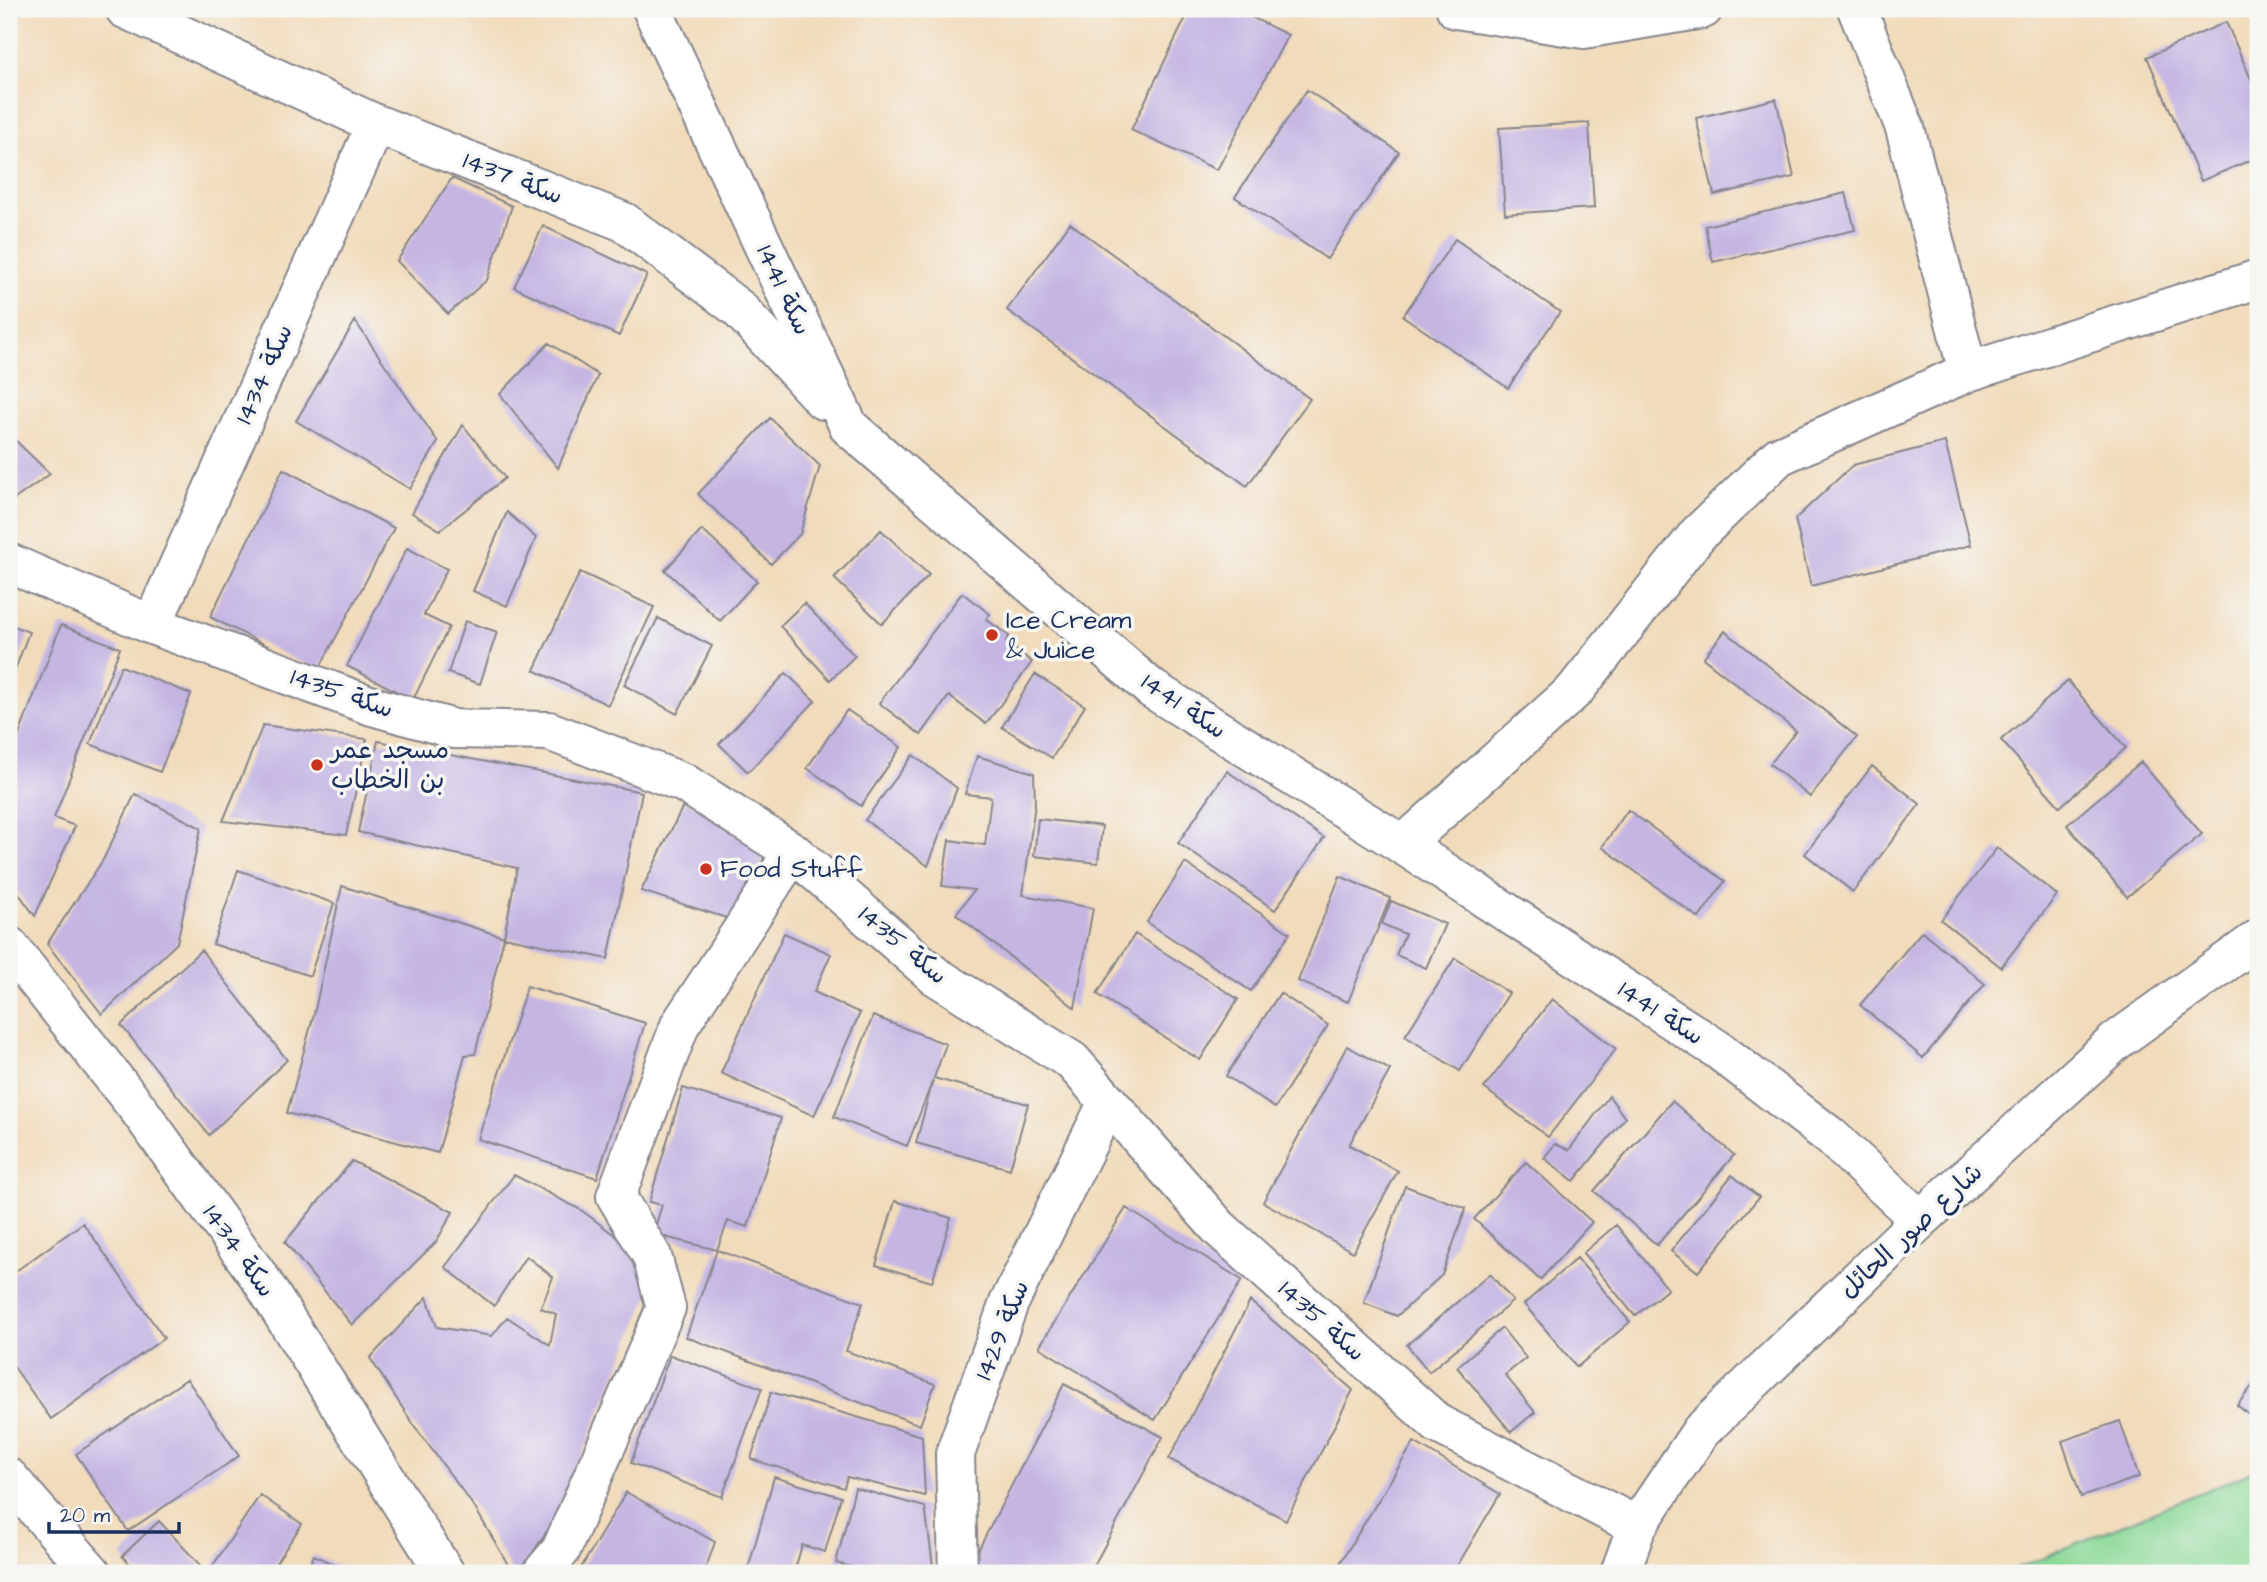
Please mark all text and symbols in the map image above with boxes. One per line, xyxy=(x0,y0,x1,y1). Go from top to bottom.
street label: سكة 1437 xyxy=(458,143,568,213)
street label: سكة 1441 xyxy=(747,239,821,341)
street label: سكة 1434 xyxy=(226,318,302,430)
place label: Ice Cream & Juice xyxy=(1006,602,1132,668)
marker: Ice Cream & Juice xyxy=(984,627,1000,643)
street label: سكة 1435 xyxy=(286,659,398,727)
street label: سكة 1441 xyxy=(1134,664,1234,748)
place label: مسجد عمر بن الخطاب xyxy=(329,732,449,798)
marker: مسجد عمر بن الخطاب xyxy=(309,757,325,773)
place label: Food Stuff xyxy=(720,851,863,887)
marker: Food Stuff xyxy=(698,861,714,877)
street label: سكة 1435 xyxy=(851,897,955,993)
street label: سكة 1441 xyxy=(1611,972,1711,1054)
street label: شارع صور الحائل xyxy=(1831,1155,1991,1307)
street label: سكة 1434 xyxy=(194,1197,284,1305)
street label: سكة 1435 xyxy=(1270,1272,1374,1370)
street label: سكة 1429 xyxy=(966,1275,1038,1385)
scale bar xyxy=(49,1491,178,1535)
text: 20 m xyxy=(60,1501,111,1530)

